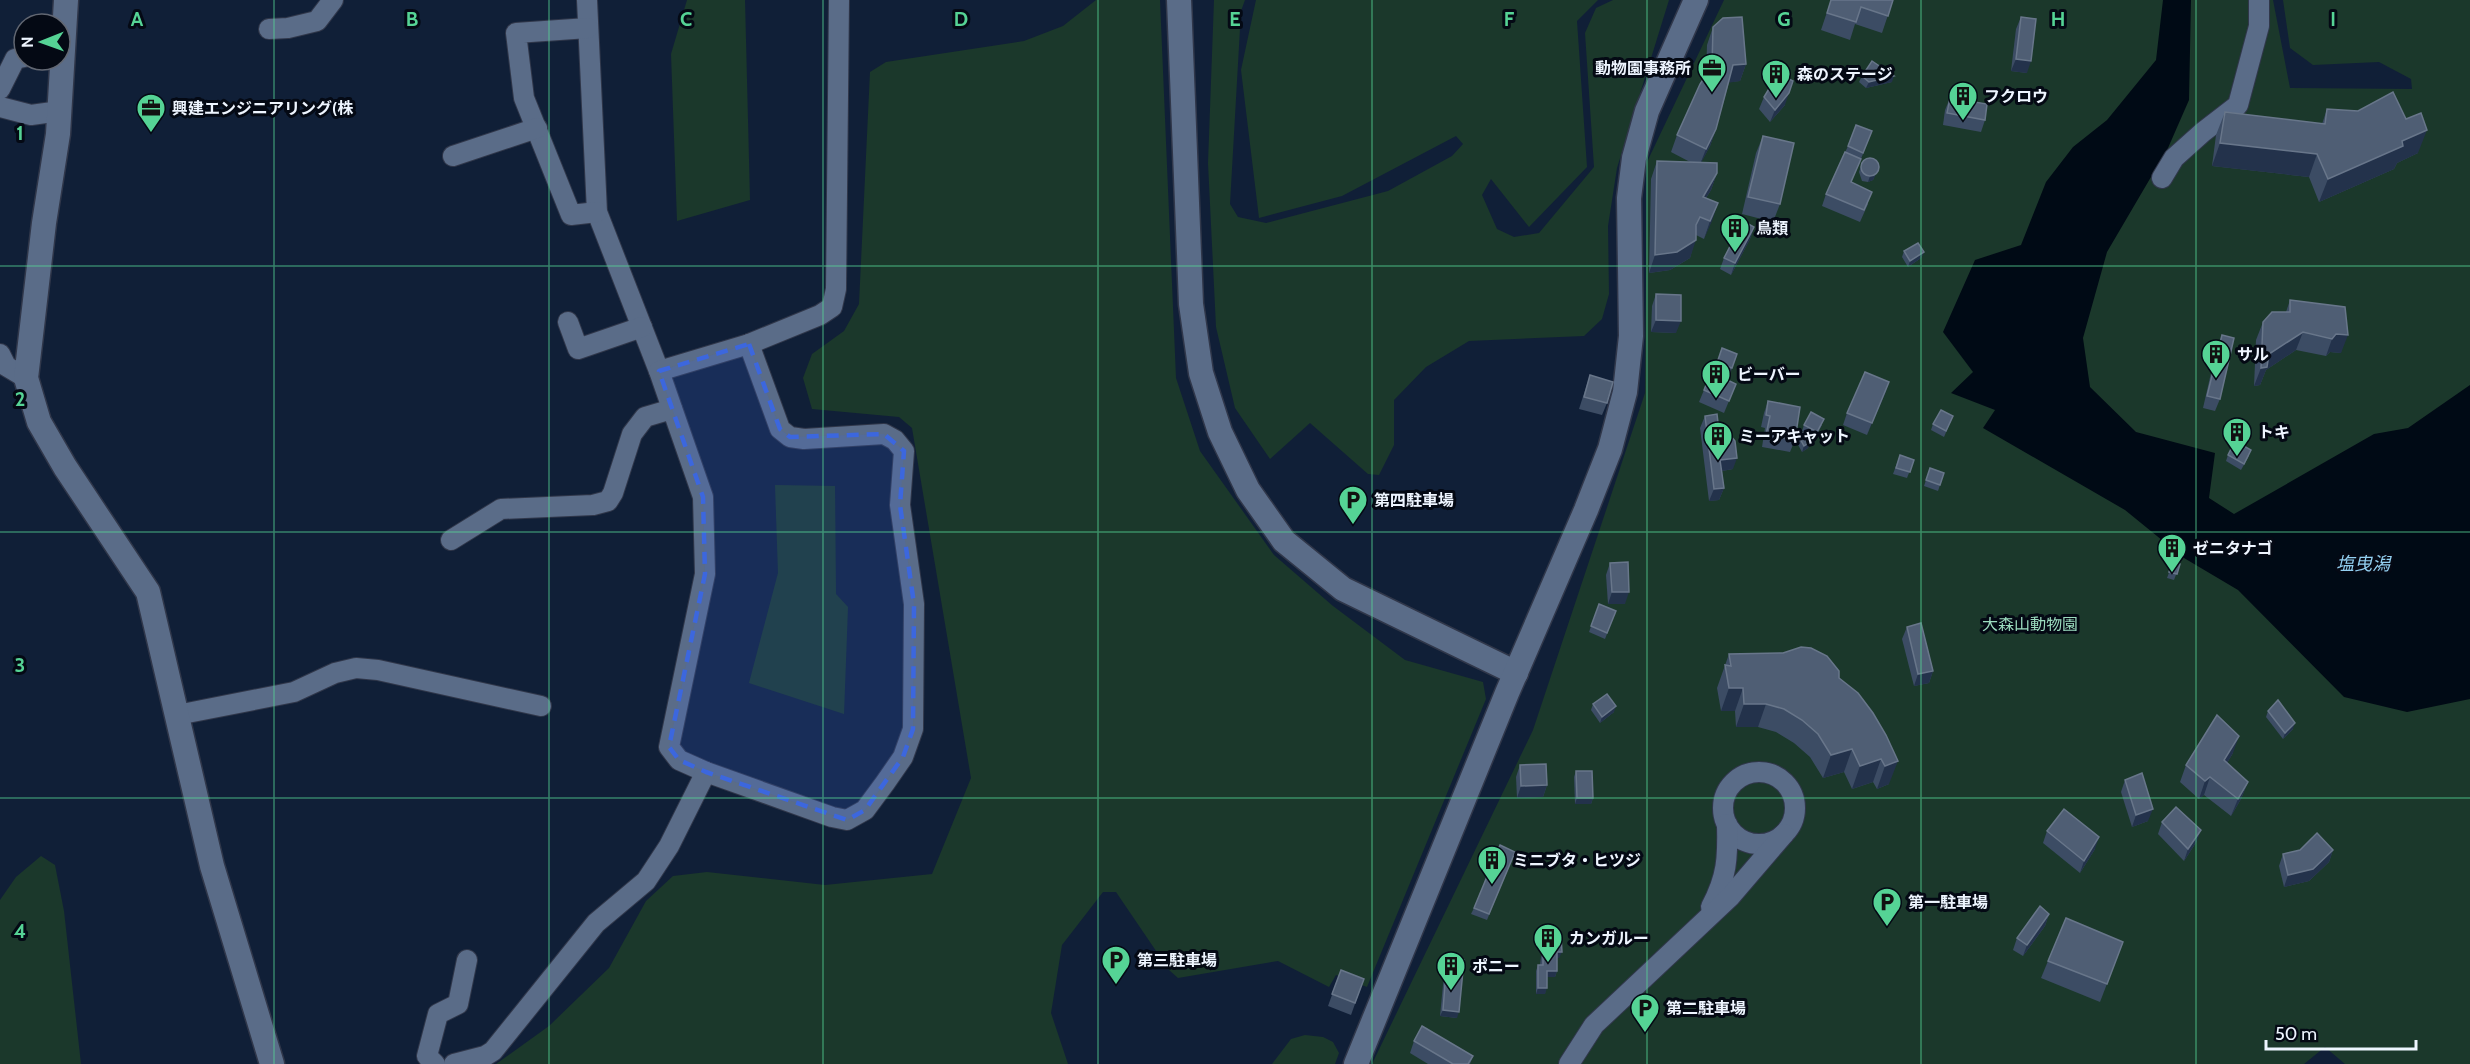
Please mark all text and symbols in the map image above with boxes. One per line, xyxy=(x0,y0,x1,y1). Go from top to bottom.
text: A xyxy=(131,7,144,31)
text: B xyxy=(406,7,418,31)
text: C xyxy=(680,7,692,31)
text: D xyxy=(954,7,968,31)
text: E xyxy=(1229,7,1241,31)
text: F xyxy=(1504,7,1515,31)
text: G xyxy=(1777,7,1791,31)
text: H xyxy=(2051,7,2065,31)
text: I xyxy=(2330,7,2336,31)
north arrow xyxy=(12,12,72,72)
text: N xyxy=(18,36,37,48)
office icon: 動物園事務所 xyxy=(1696,52,1728,94)
building icon: 森のステージ xyxy=(1760,58,1792,100)
place label: 動物園事務所 xyxy=(1595,59,1691,78)
place label: 森のステージ xyxy=(1797,65,1893,84)
building icon: フクロウ xyxy=(1947,80,1979,122)
place label: フクロウ xyxy=(1984,87,2048,106)
office icon: 興建エンジニアリング(株 xyxy=(135,92,167,134)
place label: 興建エンジニアリング(株 xyxy=(172,99,353,118)
text: 1 xyxy=(16,121,24,145)
building icon: 鳥類 xyxy=(1719,212,1751,254)
place label: 鳥類 xyxy=(1756,219,1788,238)
building icon: サル xyxy=(2200,338,2232,380)
place label: サル xyxy=(2237,345,2269,364)
building icon: ビーバー xyxy=(1700,358,1732,400)
place label: ビーバー xyxy=(1737,365,1801,384)
text: 2 xyxy=(15,387,25,411)
building icon: トキ xyxy=(2221,416,2253,458)
building icon: ミーアキャット xyxy=(1702,420,1734,462)
place label: トキ xyxy=(2258,423,2290,442)
place label: ミーアキャット xyxy=(1739,427,1850,446)
parking icon: 第四駐車場 xyxy=(1337,484,1369,526)
place label: 第四駐車場 xyxy=(1374,491,1454,510)
building icon: ゼニタナゴ xyxy=(2156,532,2188,574)
place label: ゼニタナゴ xyxy=(2193,539,2273,558)
water label: 塩曳潟 xyxy=(2336,553,2392,575)
park label: 大森山動物園 xyxy=(1982,615,2078,634)
text: 3 xyxy=(15,653,25,677)
building icon: ミニブタ・ヒツジ xyxy=(1476,844,1508,886)
place label: ミニブタ・ヒツジ xyxy=(1513,851,1641,870)
parking icon: 第一駐車場 xyxy=(1871,886,1903,928)
place label: 第一駐車場 xyxy=(1908,893,1988,912)
text: 4 xyxy=(14,919,26,943)
building icon: カンガルー xyxy=(1532,922,1564,964)
place label: カンガルー xyxy=(1569,929,1649,948)
parking icon: 第三駐車場 xyxy=(1100,944,1132,986)
building icon: ポニー xyxy=(1435,950,1467,992)
place label: 第三駐車場 xyxy=(1137,951,1217,970)
place label: ポニー xyxy=(1472,957,1520,976)
parking icon: 第二駐車場 xyxy=(1629,992,1661,1034)
place label: 第二駐車場 xyxy=(1666,999,1746,1018)
scale bar xyxy=(2266,1013,2416,1051)
text: 50 m xyxy=(2275,1023,2317,1045)

